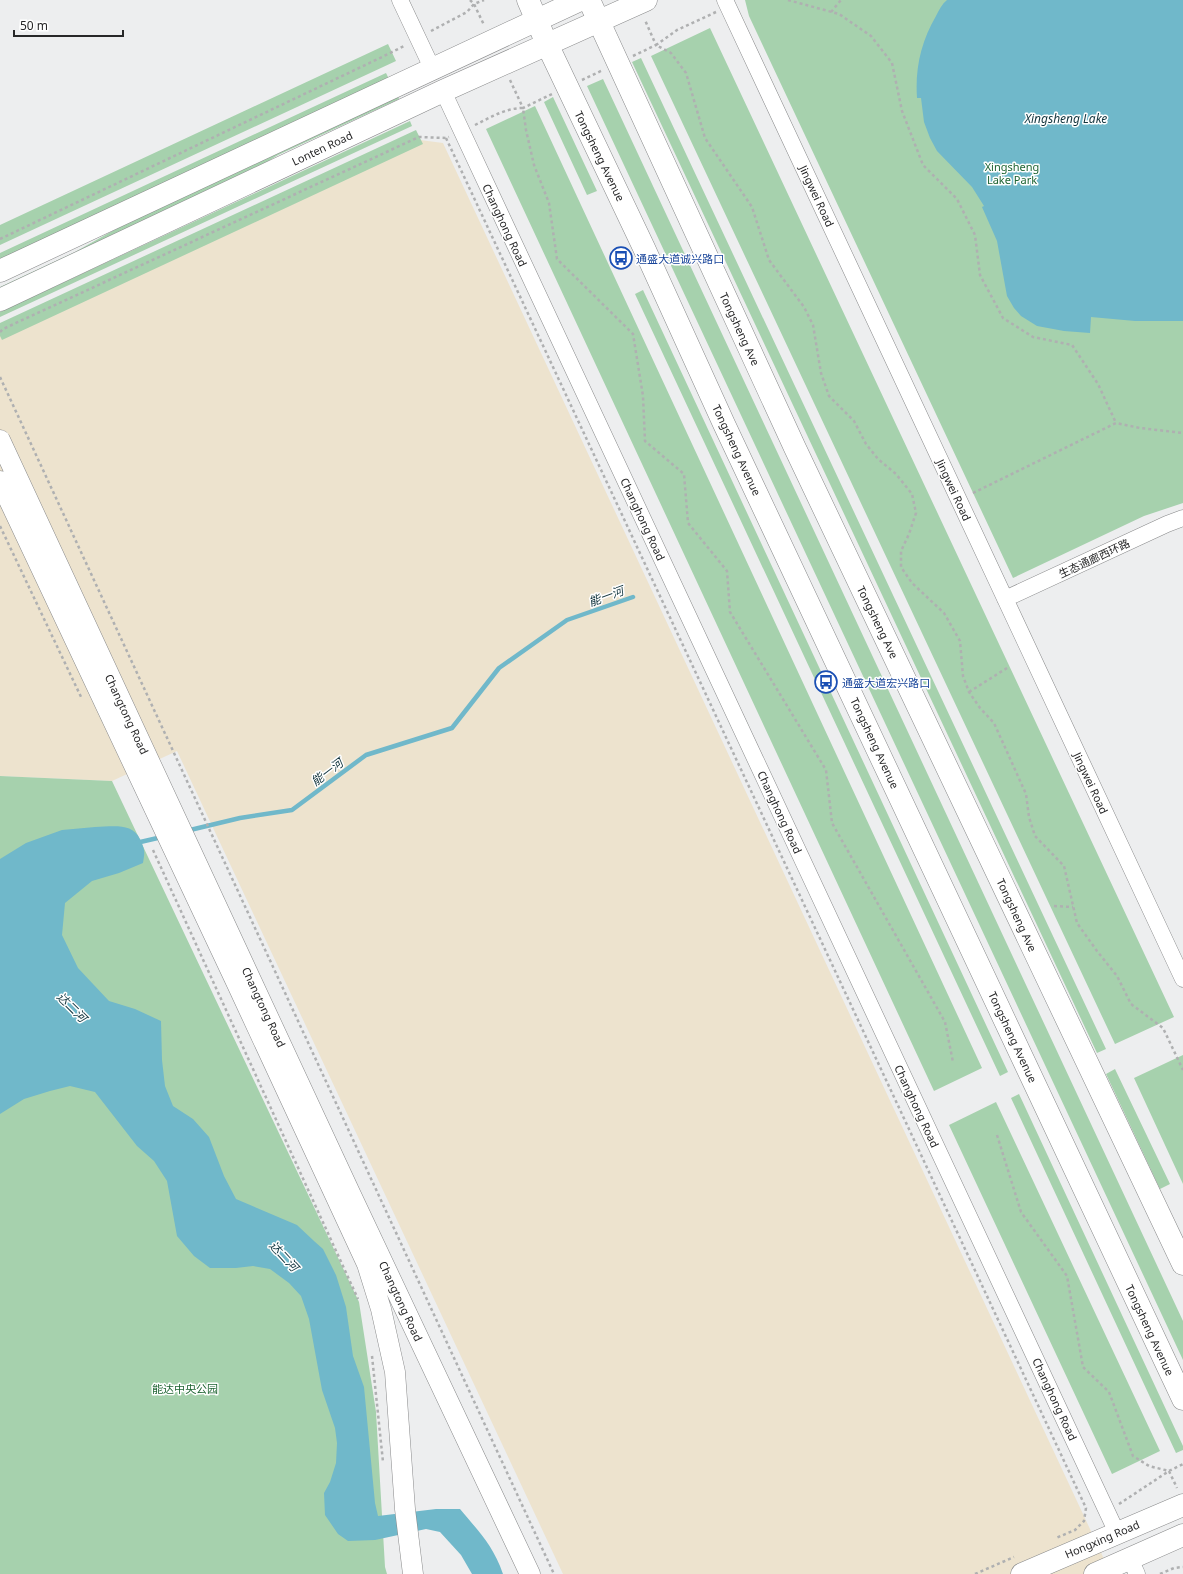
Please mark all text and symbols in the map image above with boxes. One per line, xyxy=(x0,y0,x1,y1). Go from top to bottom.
scale bar xyxy=(14,12,123,38)
text: 50 m xyxy=(20,17,48,34)
street label: Tongsheng Avenue xyxy=(572,108,628,204)
water label: Xingsheng Lake xyxy=(1024,110,1107,127)
street label: Lonten Road xyxy=(289,127,355,169)
park label: Xingsheng Lake Park xyxy=(985,159,1039,187)
street label: Jingwei Road xyxy=(796,162,838,229)
street label: Changhong Road xyxy=(479,181,531,269)
bus stop icon: 通盛大道诚兴路口 xyxy=(608,245,634,271)
place label: 通盛大道诚兴路口 xyxy=(636,251,724,266)
street label: Tongsheng Ave xyxy=(716,290,764,368)
street label: Tongsheng Avenue xyxy=(709,402,765,498)
street label: Jingwei Road xyxy=(933,456,975,523)
street label: Changhong Road xyxy=(617,475,669,563)
street label: 生态通廊西环路 xyxy=(1056,535,1132,581)
water label: 能一河 xyxy=(586,581,628,610)
street label: Tongsheng Ave xyxy=(854,583,902,661)
bus stop icon: 通盛大道宏兴路口 xyxy=(813,669,839,695)
street label: Changtong Road xyxy=(102,671,152,757)
place label: 通盛大道宏兴路口 xyxy=(842,675,930,690)
street label: Tongsheng Avenue xyxy=(847,695,903,791)
street label: Jingwei Road xyxy=(1070,749,1112,816)
water label: 能一河 xyxy=(308,753,348,790)
street label: Changhong Road xyxy=(754,768,806,856)
street label: Tongsheng Ave xyxy=(993,876,1041,954)
street label: Changtong Road xyxy=(239,964,289,1050)
water label: 达二河 xyxy=(53,988,92,1027)
street label: Tongsheng Avenue xyxy=(985,989,1041,1085)
street label: Changhong Road xyxy=(891,1062,943,1150)
water label: 达二河 xyxy=(266,1237,304,1276)
street label: Changtong Road xyxy=(376,1258,426,1344)
street label: Tongsheng Avenue xyxy=(1122,1282,1178,1378)
street label: Changhong Road xyxy=(1029,1355,1081,1443)
park label: 能达中央公园 xyxy=(152,1381,218,1396)
street label: Hongxing Road xyxy=(1062,1516,1142,1562)

